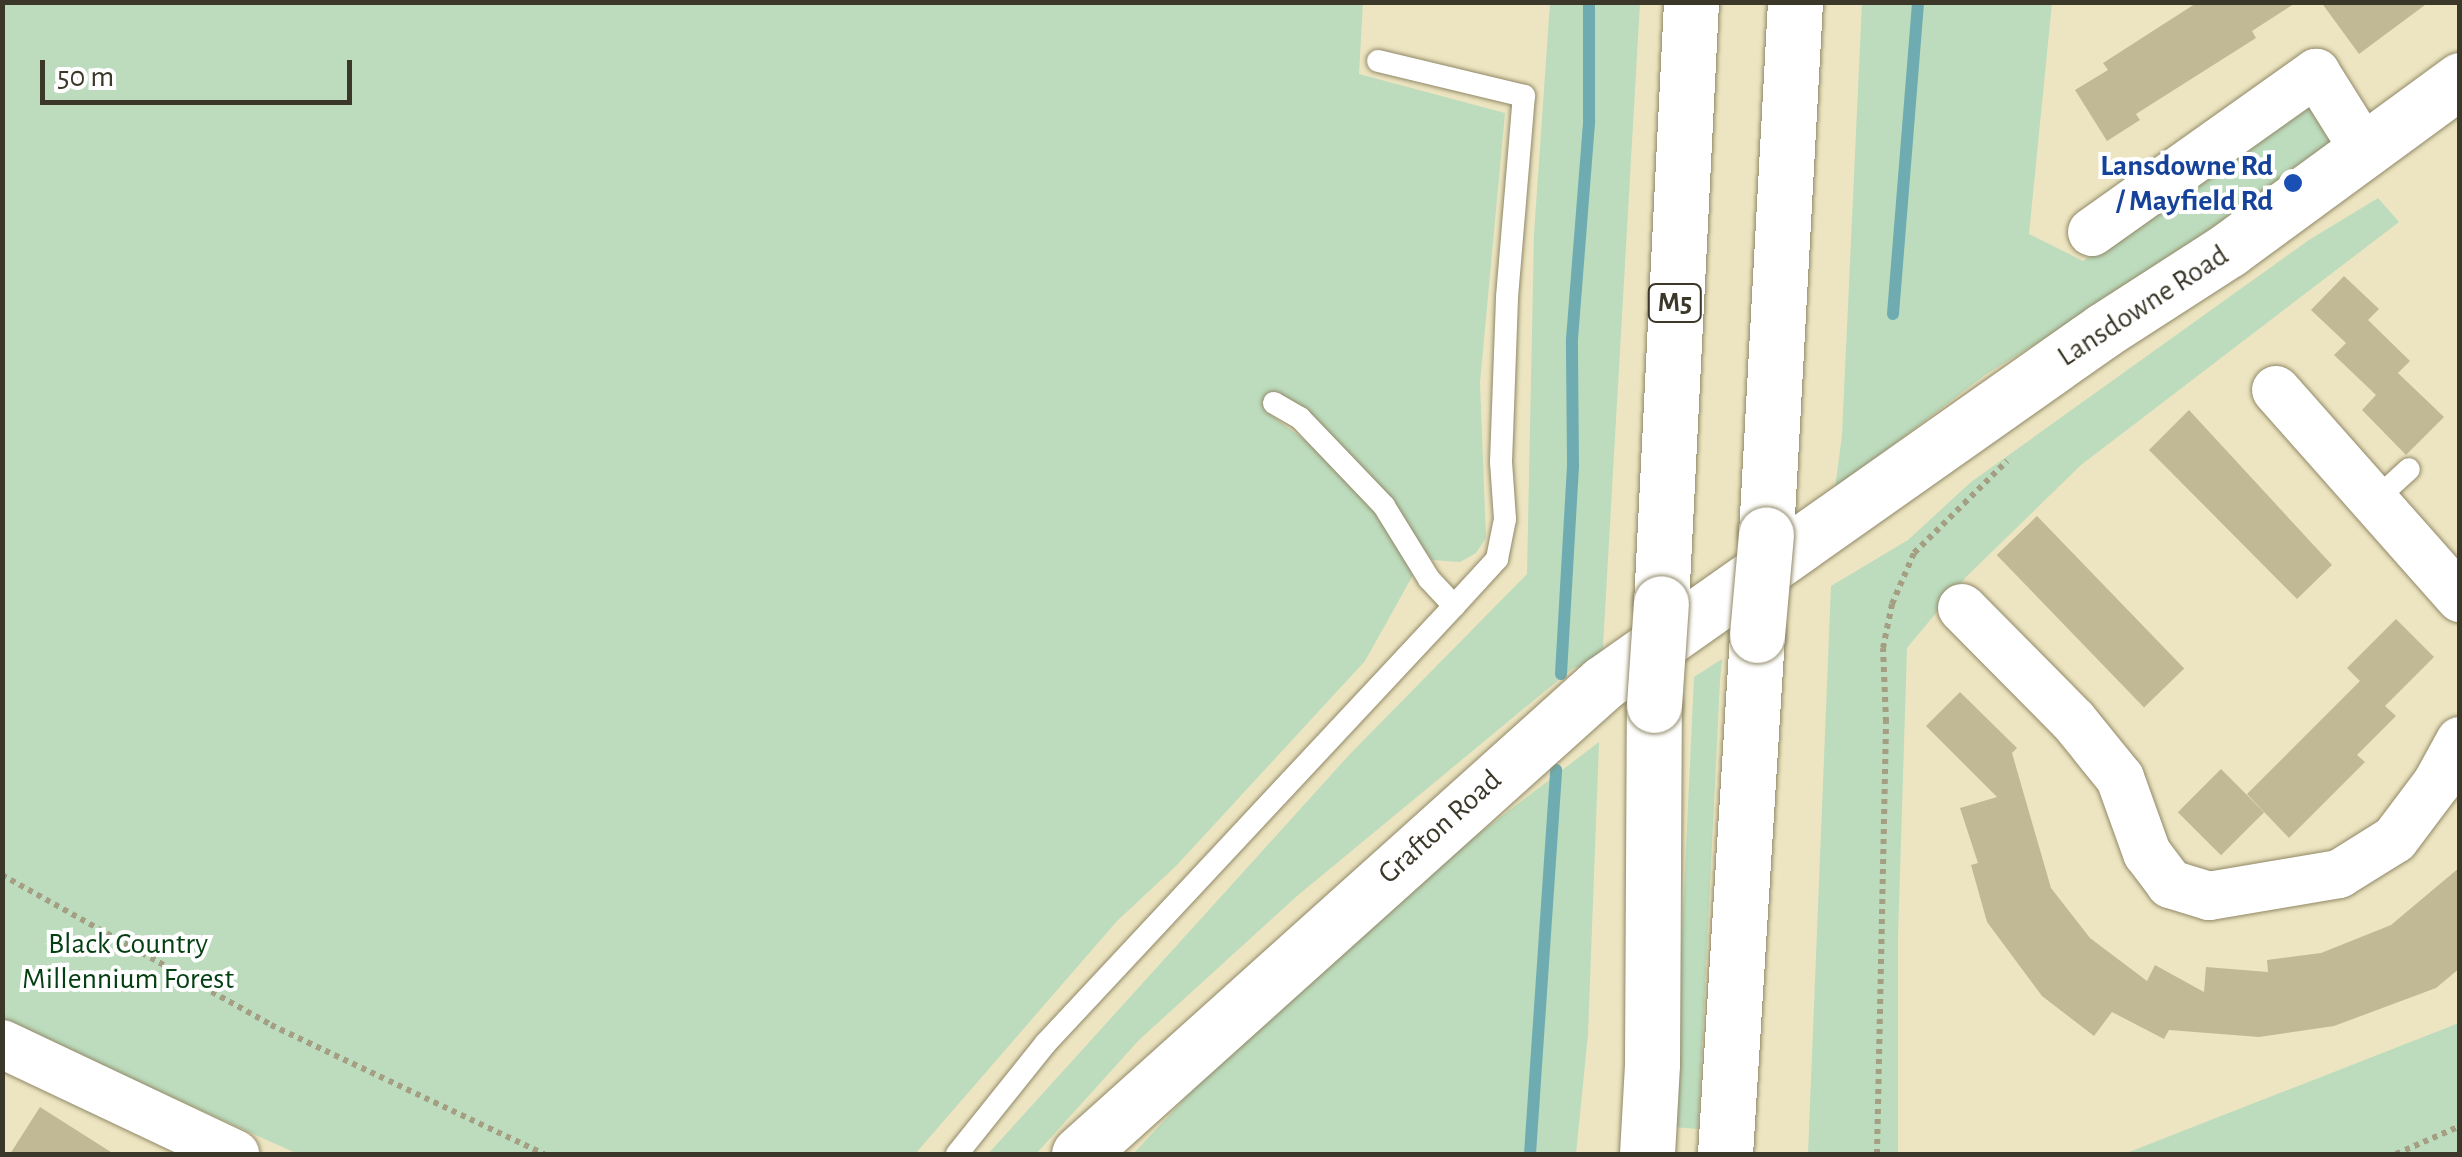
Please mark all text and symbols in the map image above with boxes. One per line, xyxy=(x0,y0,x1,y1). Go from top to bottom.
scale bar xyxy=(45,40,358,102)
text: 50 m xyxy=(57,62,114,92)
place label: Lansdowne Rd / Mayfield Rd xyxy=(2100,148,2273,218)
marker: Lansdowne Rd / Mayfield Rd xyxy=(2282,172,2304,194)
street label: Lansdowne Road xyxy=(2051,237,2235,375)
road number: M5 xyxy=(1648,280,1702,326)
street label: Grafton Road xyxy=(1371,762,1509,892)
park label: Black Country Millennium Forest xyxy=(22,926,234,996)

